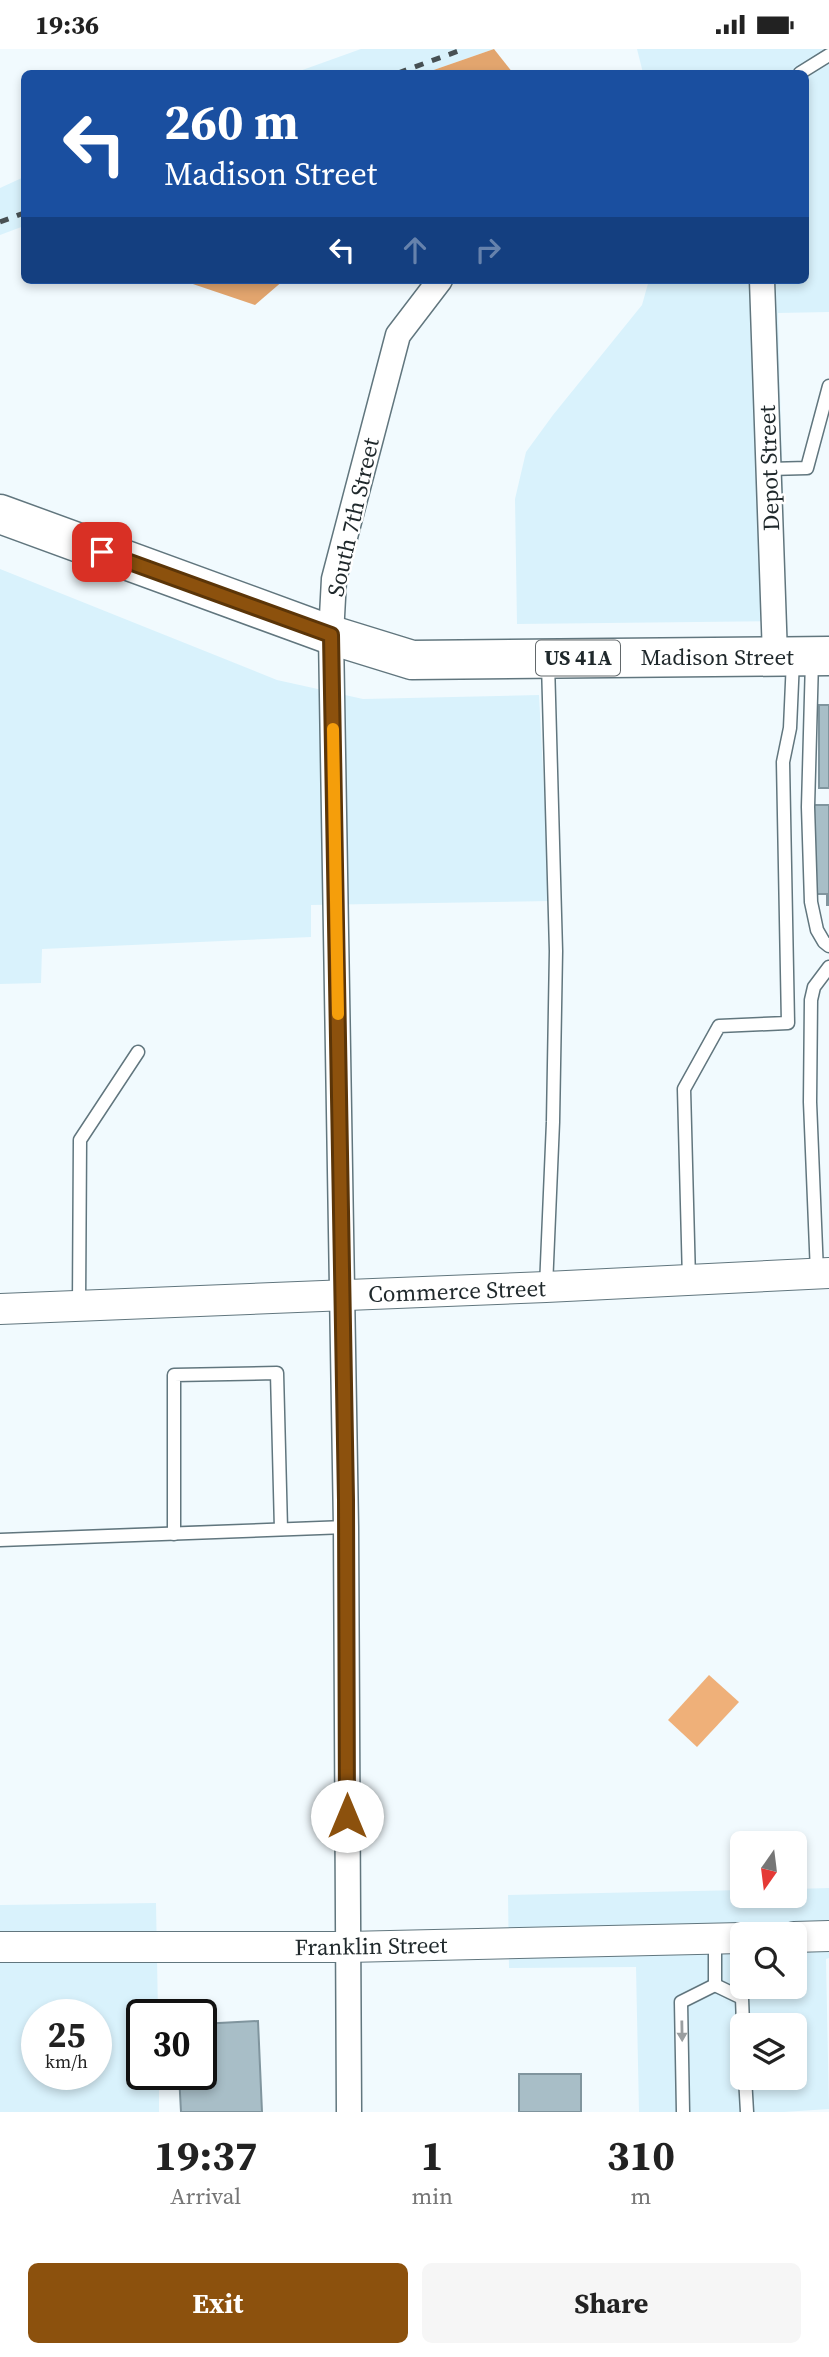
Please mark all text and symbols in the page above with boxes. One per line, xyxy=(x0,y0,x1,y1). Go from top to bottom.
text: 19:36 xyxy=(35,7,99,43)
text: 260 m xyxy=(164,88,299,155)
icon: left xyxy=(49,98,140,189)
text: Madison Street xyxy=(164,152,377,196)
icon: left xyxy=(323,231,361,269)
icon: ahead xyxy=(396,231,434,269)
icon: right xyxy=(469,231,507,269)
street label: Depot Street xyxy=(751,404,787,531)
street label: South 7th Street xyxy=(319,434,387,599)
pin xyxy=(72,522,132,582)
icon: arrive xyxy=(83,533,121,571)
road number: US 41A xyxy=(536,641,620,675)
street label: Madison Street xyxy=(640,641,794,673)
street label: Commerce Street xyxy=(368,1272,547,1310)
position arrow xyxy=(310,1779,384,1853)
north arrow xyxy=(730,1831,807,1907)
map controls xyxy=(730,1831,807,2090)
button: search xyxy=(730,1922,807,1999)
street label: Franklin Street xyxy=(294,1929,448,1963)
speed limit sign: 30 xyxy=(126,1999,217,2090)
text: 25 xyxy=(48,2011,85,2059)
button: layers xyxy=(730,2013,807,2090)
one-way arrow xyxy=(676,2021,687,2043)
text: km/h xyxy=(45,2049,88,2074)
text: 19:37 xyxy=(154,2126,258,2184)
text: 1 xyxy=(421,2126,444,2184)
text: 310 xyxy=(607,2126,675,2184)
text: Arrival xyxy=(170,2180,241,2212)
text: min xyxy=(411,2180,453,2212)
text: m xyxy=(631,2180,651,2212)
button: Exit xyxy=(28,2263,408,2343)
button: Share xyxy=(422,2263,801,2343)

